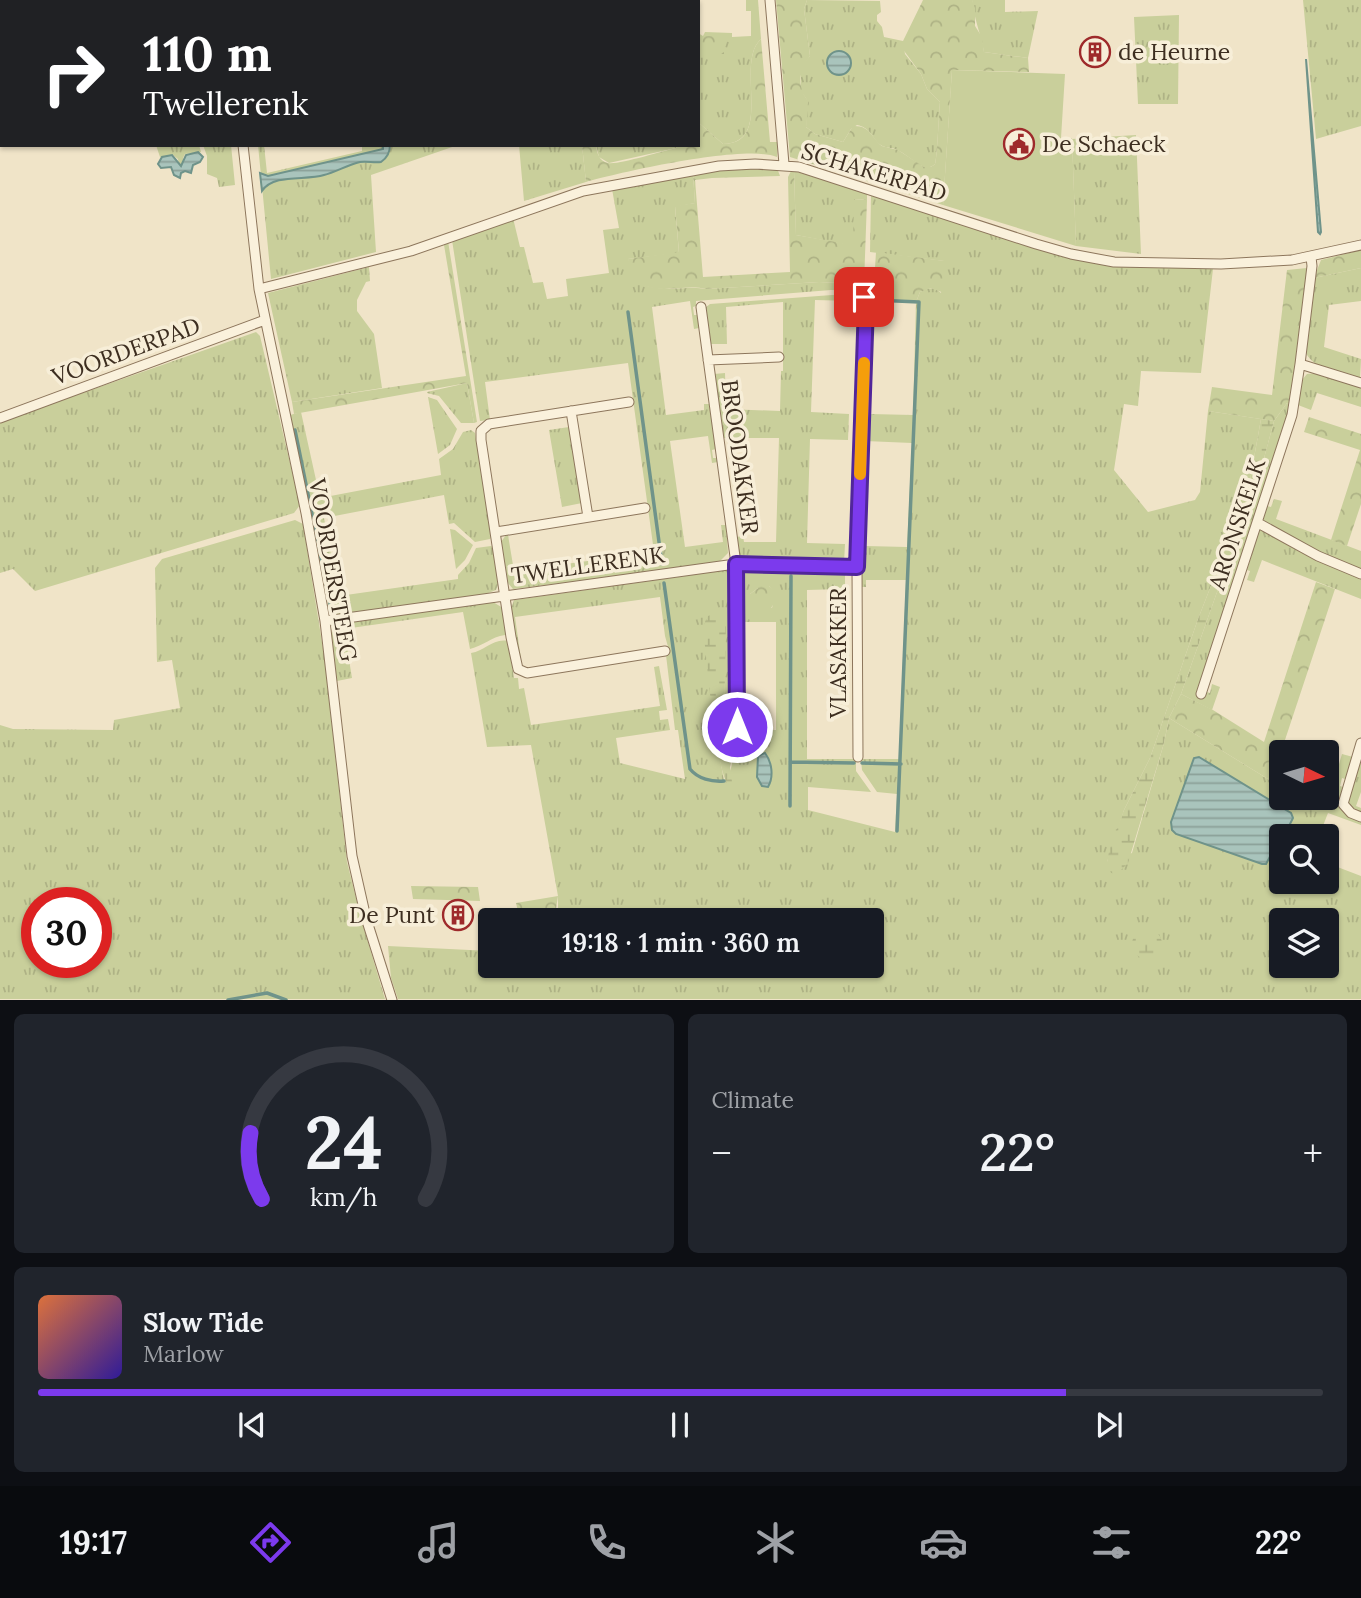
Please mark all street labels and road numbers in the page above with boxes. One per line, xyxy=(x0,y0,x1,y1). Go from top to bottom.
street label: SCHAKERPAD xyxy=(798,136,950,207)
street label: VOORDERPAD xyxy=(47,310,204,391)
street label: BROODAKKER xyxy=(715,378,766,537)
street label: ARONSKELK xyxy=(1201,454,1271,594)
street label: VOORDERSTEEG xyxy=(303,475,364,664)
street label: TWELLERENK xyxy=(509,539,667,590)
street label: VLASAKKER xyxy=(823,587,852,719)

